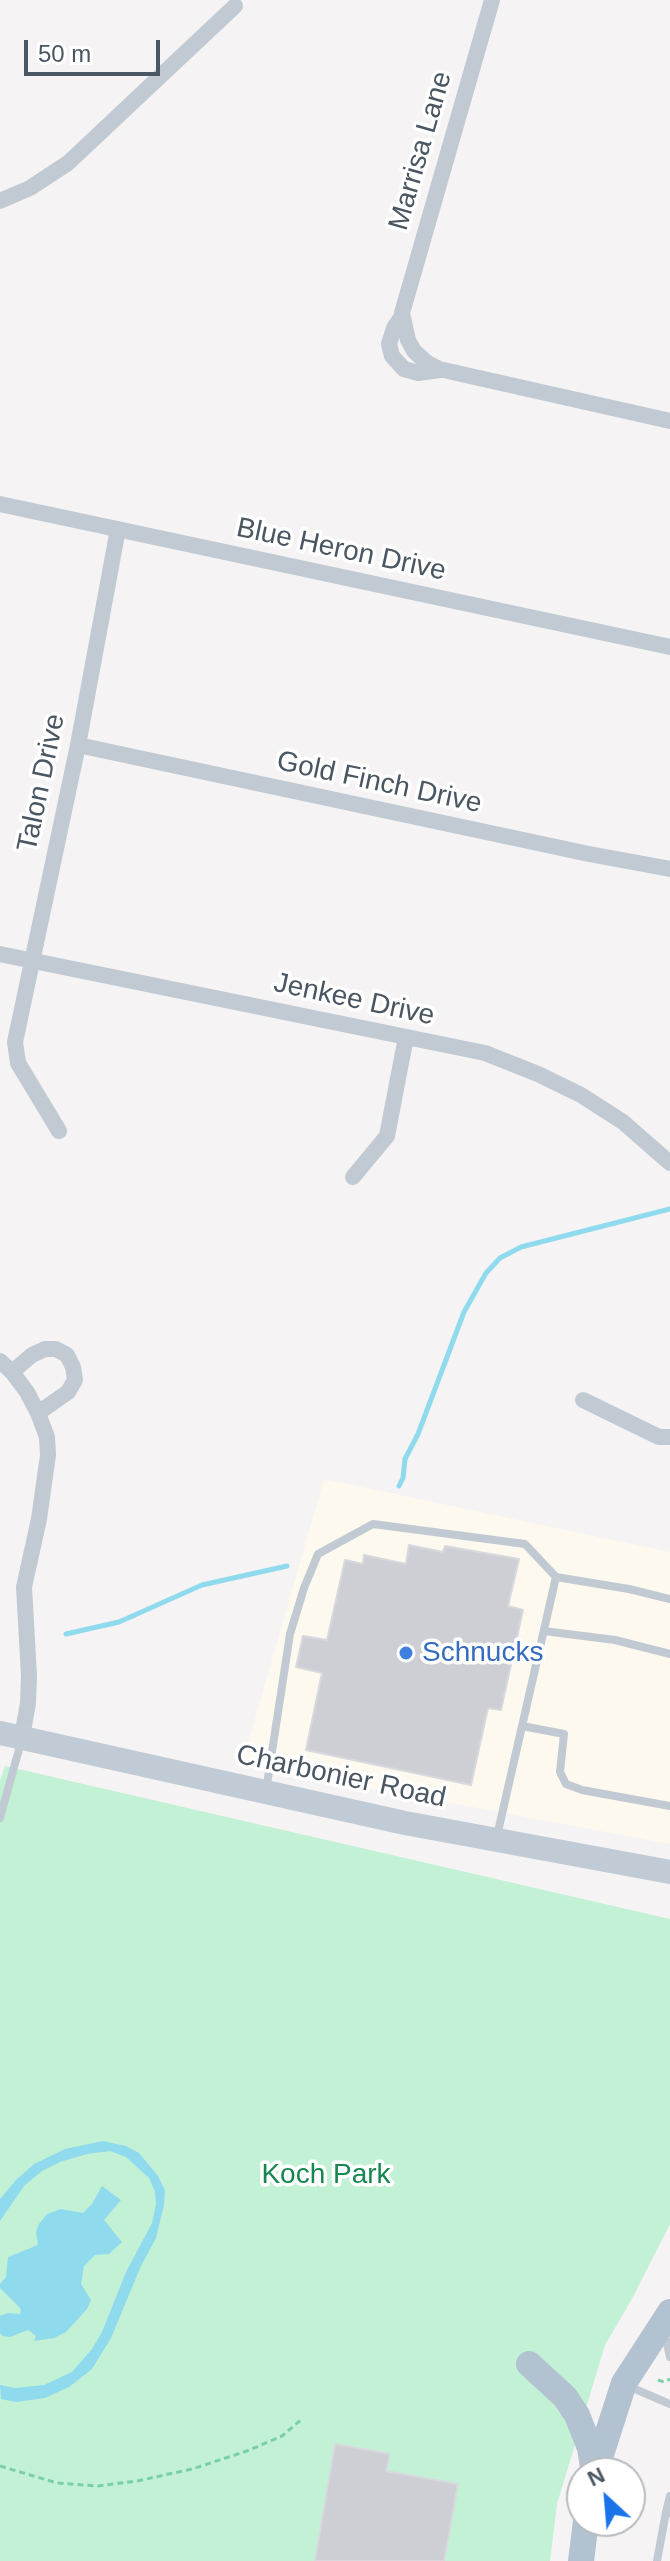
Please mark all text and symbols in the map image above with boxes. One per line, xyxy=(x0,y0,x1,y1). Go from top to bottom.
scale bar xyxy=(28,24,164,74)
text: 50 m xyxy=(38,40,91,67)
street label: Marrisa Lane xyxy=(382,68,460,234)
street label: Blue Heron Drive xyxy=(233,511,449,589)
street label: Talon Drive xyxy=(11,711,73,855)
street label: Gold Finch Drive xyxy=(274,745,484,821)
street label: Jenkee Drive xyxy=(271,967,437,1033)
place label: Schnucks xyxy=(422,1636,543,1670)
marker: Schnucks xyxy=(397,1644,415,1662)
street label: Charbonier Road xyxy=(233,1738,449,1816)
park label: Koch Park xyxy=(261,2158,391,2192)
north arrow xyxy=(566,2457,646,2537)
text: N xyxy=(584,2462,609,2491)

